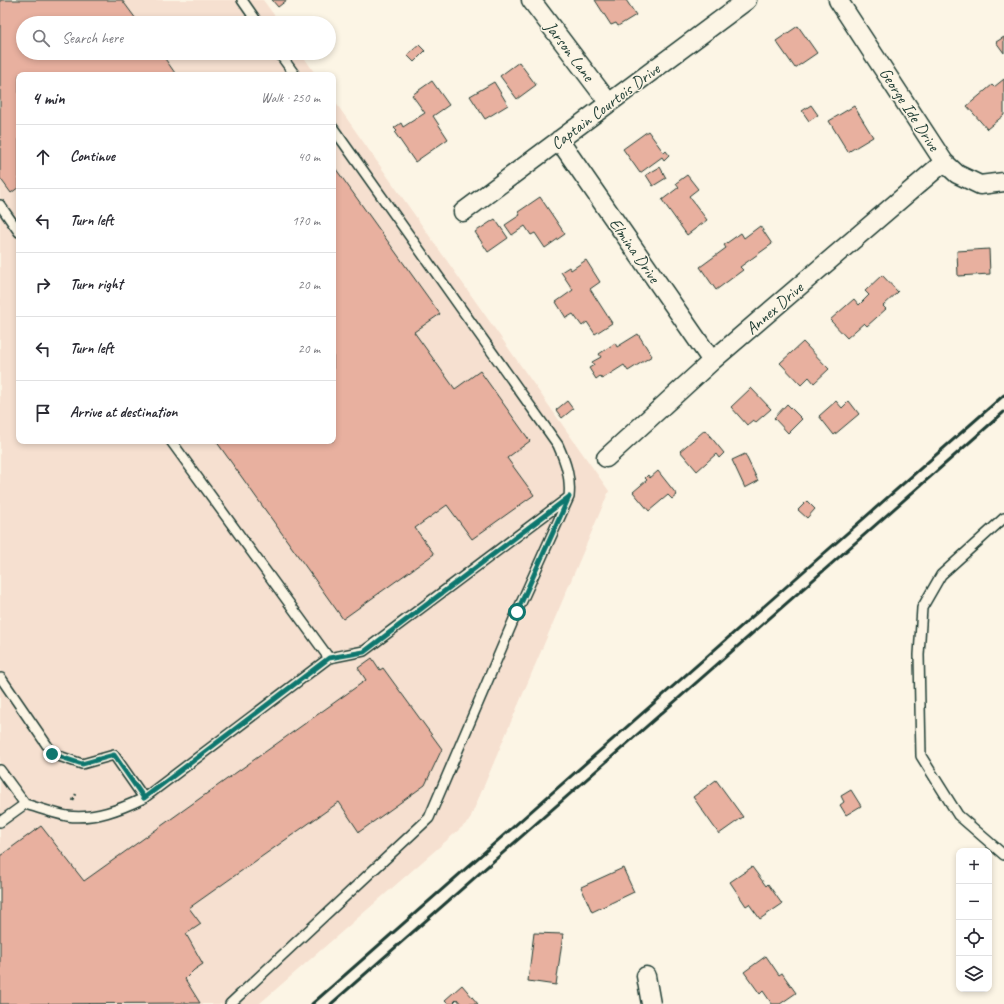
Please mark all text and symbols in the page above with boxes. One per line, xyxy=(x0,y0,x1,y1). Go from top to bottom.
search box xyxy=(16,16,336,60)
street label: Jarson Lane xyxy=(540,16,600,87)
icon: search xyxy=(30,27,52,49)
text: Search here xyxy=(62,29,123,48)
street label: Captain Courtois Drive xyxy=(547,58,665,154)
street label: George Ide Drive xyxy=(875,64,945,156)
text: 4 min xyxy=(32,88,65,109)
text: Walk · 250 m xyxy=(261,90,320,106)
icon: ahead xyxy=(32,146,54,168)
text: Continue xyxy=(70,147,115,166)
text: 40 m xyxy=(298,149,320,165)
icon: left xyxy=(32,210,54,232)
text: Turn left xyxy=(70,211,113,230)
text: 170 m xyxy=(292,213,320,229)
street label: Elmina Drive xyxy=(605,214,665,288)
icon: right xyxy=(32,274,54,296)
text: Turn right xyxy=(70,275,123,294)
text: 20 m xyxy=(298,277,320,293)
street label: Annex Drive xyxy=(741,277,809,339)
icon: left xyxy=(32,338,54,360)
text: Turn left xyxy=(70,339,113,358)
text: 20 m xyxy=(298,341,320,357)
icon: arrive xyxy=(32,402,54,424)
text: Arrive at destination xyxy=(70,403,177,422)
route start xyxy=(508,603,526,621)
route end xyxy=(43,745,61,763)
map controls xyxy=(956,848,992,992)
button: + xyxy=(956,848,992,884)
button: − xyxy=(956,884,992,920)
button: locate xyxy=(956,920,992,956)
button: layers xyxy=(956,956,992,992)

